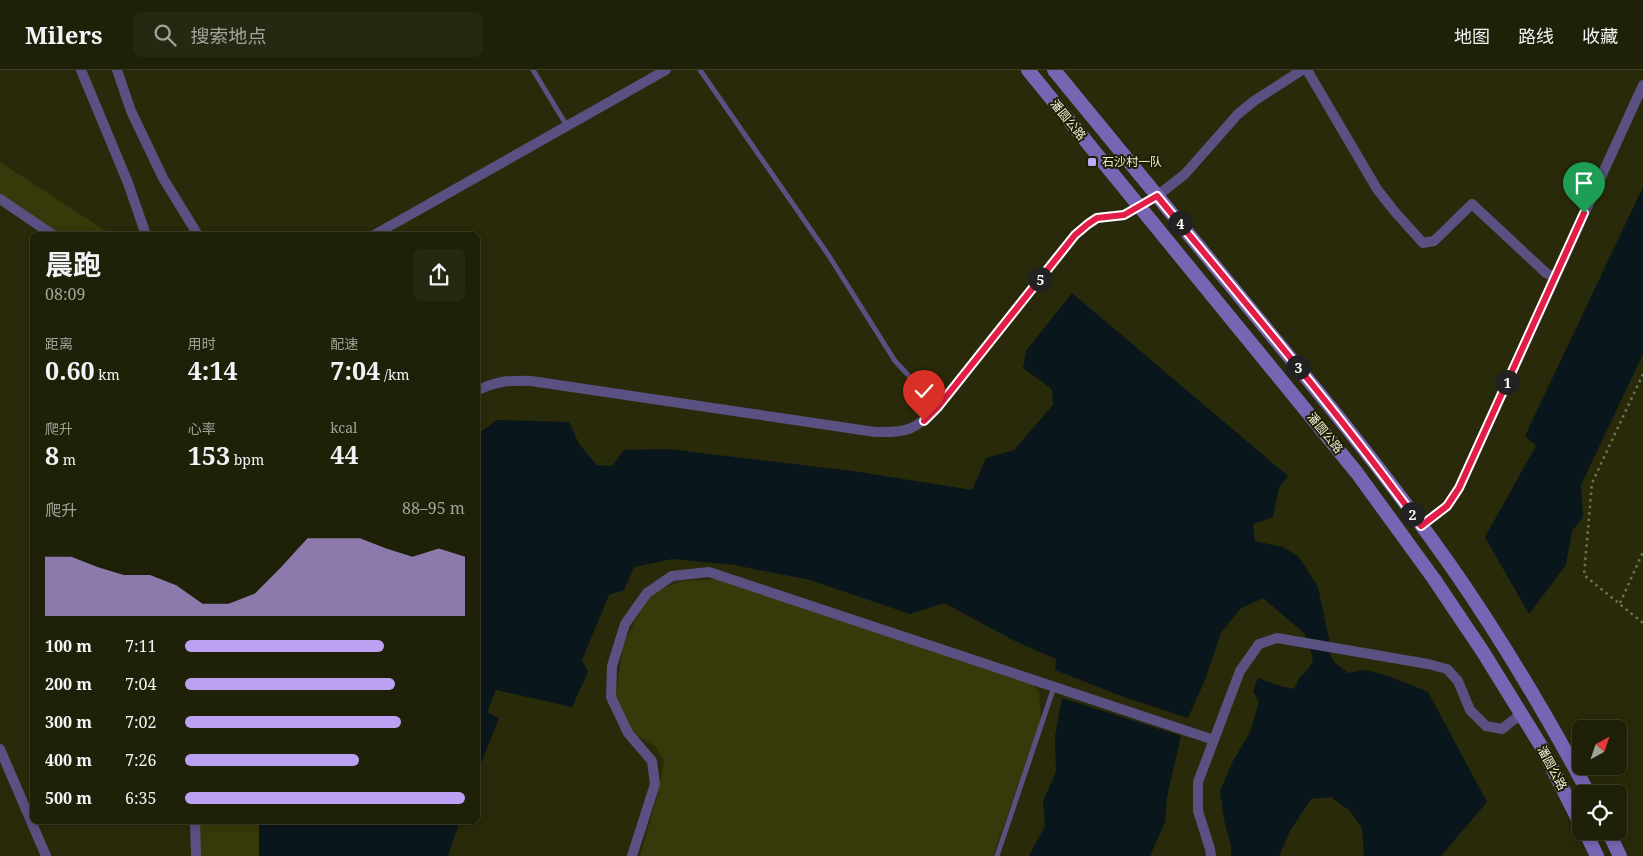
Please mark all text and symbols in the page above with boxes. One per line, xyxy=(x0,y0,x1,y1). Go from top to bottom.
search box xyxy=(133,12,483,57)
text: Milers xyxy=(25,18,103,51)
icon: search xyxy=(151,21,179,49)
text: 搜索地点 xyxy=(191,23,267,49)
text: 地图 xyxy=(1454,24,1490,48)
text: 路线 xyxy=(1518,24,1554,48)
text: 收藏 xyxy=(1582,24,1618,48)
street label: 潘圆公路 xyxy=(1047,96,1090,144)
place label: 石沙村一队 xyxy=(1102,153,1162,170)
marker: 石沙村一队 xyxy=(1086,156,1098,168)
pin xyxy=(1563,162,1605,213)
icon: arrive xyxy=(1570,169,1598,197)
pin: 4 xyxy=(1168,210,1192,236)
text: 4 xyxy=(1177,214,1184,233)
text: 晨跑 xyxy=(45,245,101,283)
button: share xyxy=(413,249,465,301)
pin: 5 xyxy=(1028,266,1052,292)
text: 5 xyxy=(1037,270,1044,289)
text: 08:09 xyxy=(45,283,85,305)
text: 距离 xyxy=(45,334,73,353)
text: 用时 xyxy=(188,334,216,353)
text: 配速 xyxy=(330,334,358,353)
text: 0.60 xyxy=(45,353,95,387)
text: 4:14 xyxy=(188,353,238,387)
text: 7:04 xyxy=(330,353,380,387)
pin: 3 xyxy=(1286,354,1310,380)
text: 3 xyxy=(1295,358,1302,377)
text: km xyxy=(95,365,120,384)
text: /km xyxy=(380,365,409,384)
pin xyxy=(903,370,945,421)
pin: 1 xyxy=(1494,370,1520,394)
text: 1 xyxy=(1504,373,1511,392)
icon: check xyxy=(910,377,938,405)
street label: 潘圆公路 xyxy=(1304,409,1347,457)
text: kcal xyxy=(330,418,357,437)
text: 爬升 xyxy=(45,419,73,438)
text: 心率 xyxy=(188,419,216,438)
text: 44 xyxy=(330,437,359,471)
text: 8 xyxy=(45,438,59,472)
text: 153 xyxy=(188,438,230,472)
text: m xyxy=(59,450,76,469)
text: bpm xyxy=(230,450,264,469)
text: 88–95 m xyxy=(402,497,465,519)
text: 爬升 xyxy=(45,499,77,521)
pin: 2 xyxy=(1400,502,1424,526)
text: 2 xyxy=(1409,505,1416,524)
text: 100 m xyxy=(45,635,92,657)
text: 7:11 xyxy=(125,635,156,657)
text: 200 m xyxy=(45,673,92,695)
text: 7:04 xyxy=(125,673,156,695)
text: 300 m xyxy=(45,711,92,733)
text: 7:02 xyxy=(125,711,156,733)
north arrow xyxy=(1572,720,1628,775)
map controls xyxy=(1572,720,1627,840)
street label: 潘圆公路 xyxy=(1534,743,1571,793)
text: 400 m xyxy=(45,749,92,771)
text: 7:26 xyxy=(125,749,156,771)
button: locate xyxy=(1572,785,1627,840)
text: 500 m xyxy=(45,787,92,809)
text: 6:35 xyxy=(125,787,156,809)

